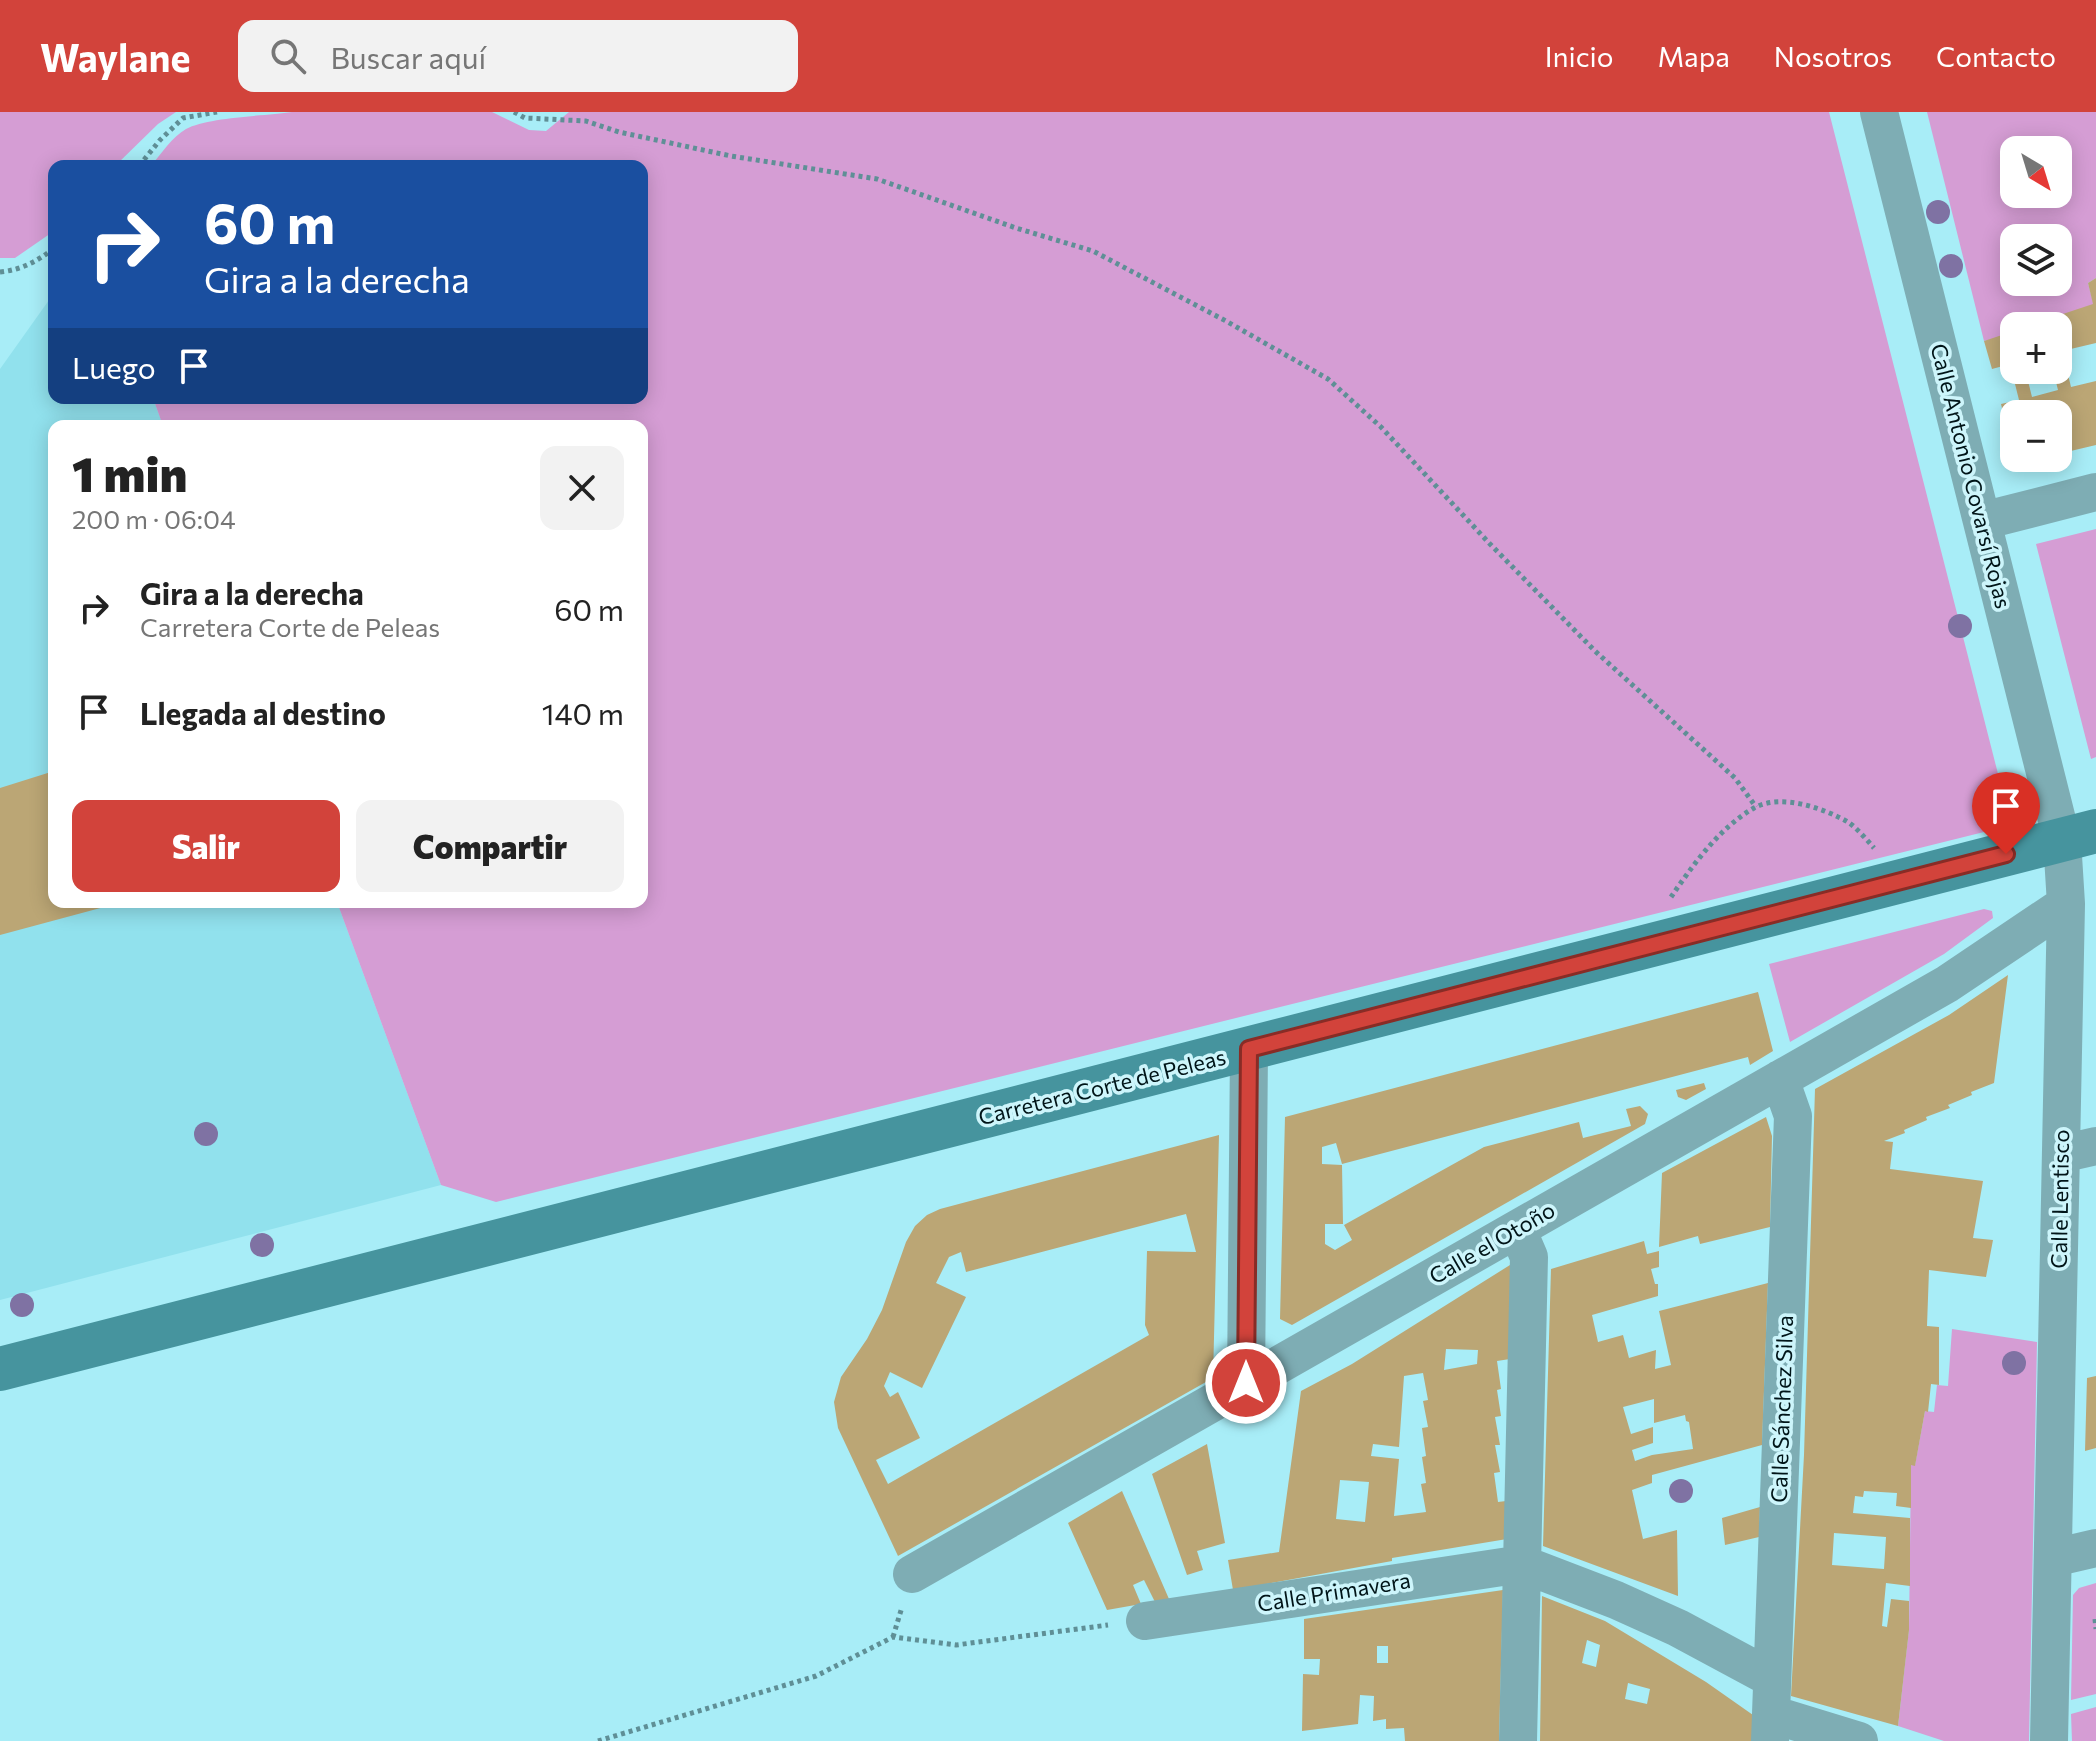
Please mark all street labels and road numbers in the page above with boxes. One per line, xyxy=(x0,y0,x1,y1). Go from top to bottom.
street label: Calle Antonio Covarsí Rojas xyxy=(1925,341,2017,611)
street label: Carretera Corte de Peleas xyxy=(975,1043,1228,1130)
street label: Calle Lentisco xyxy=(2045,1129,2074,1269)
street label: Calle el Otoño xyxy=(1424,1196,1559,1289)
street label: Calle Sánchez Silva xyxy=(1765,1315,1798,1503)
street label: Calle Primavera xyxy=(1255,1566,1413,1617)

